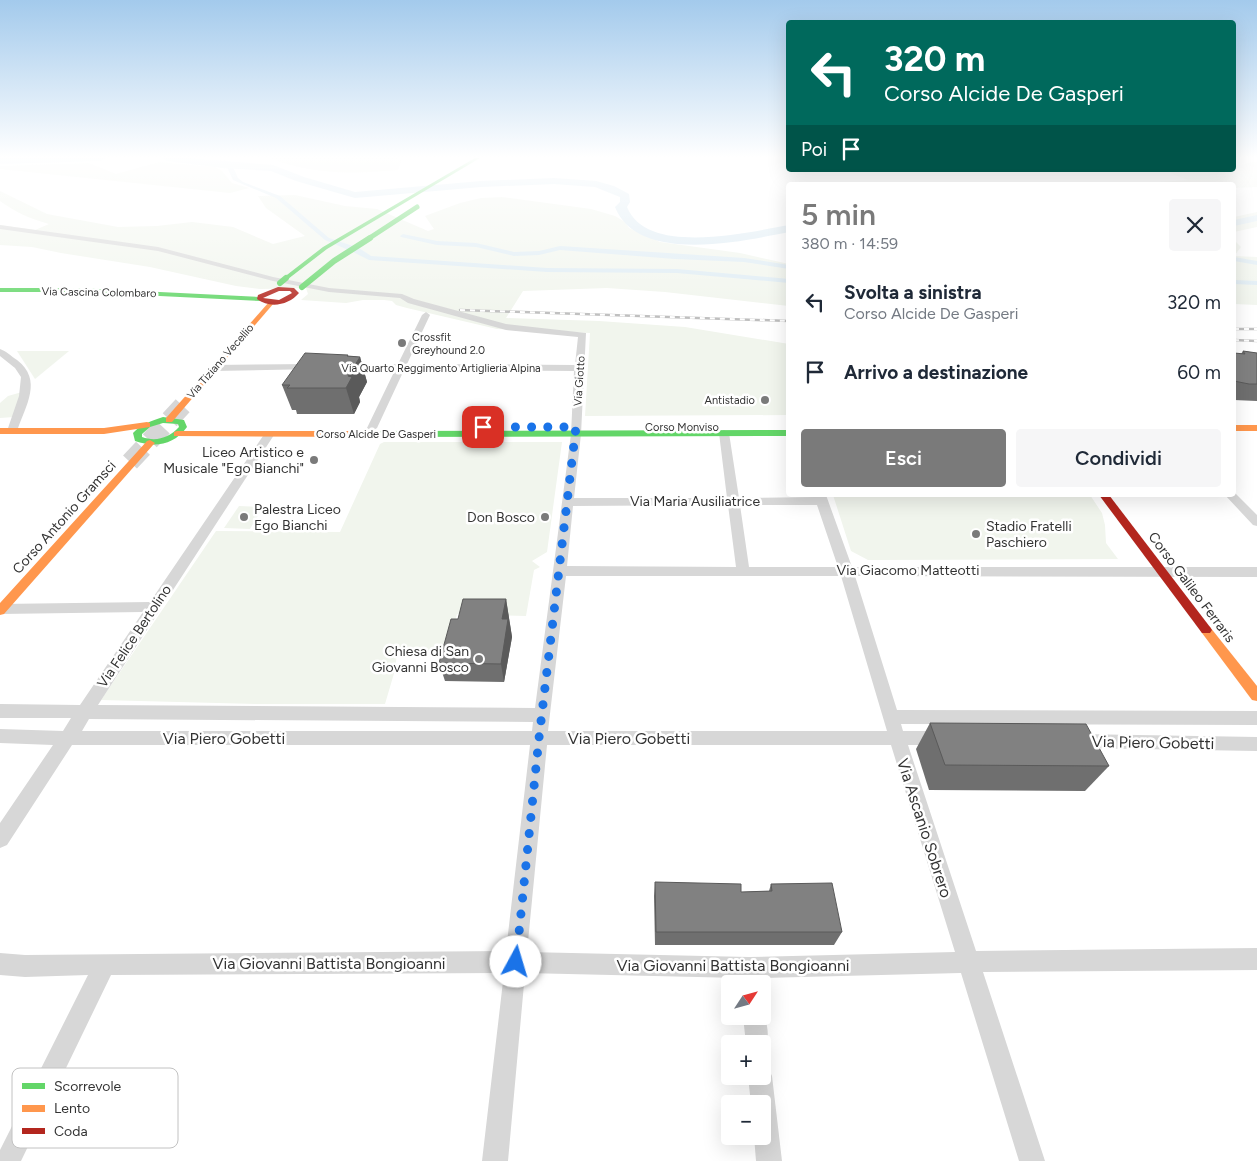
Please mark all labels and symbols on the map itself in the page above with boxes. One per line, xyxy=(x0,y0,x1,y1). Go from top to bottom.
street label: Via Cascina Colombaro xyxy=(42,285,156,300)
street label: Via Tiziano Vecellio xyxy=(184,321,256,401)
place label: Crossfit Greyhound 2.0 xyxy=(412,331,485,357)
marker: Crossfit Greyhound 2.0 xyxy=(396,337,408,349)
street label: Via Giotto xyxy=(571,355,588,407)
street label: Via Quarto Reggimento Artiglieria Alpina xyxy=(341,362,541,375)
place label: Antistadio xyxy=(704,394,755,407)
marker: Antistadio xyxy=(759,394,771,406)
pin xyxy=(462,406,504,448)
street label: Corso Monviso xyxy=(645,421,719,434)
street label: Corso Alcide De Gasperi xyxy=(316,428,436,441)
place label: Liceo Artistico e Musicale "Ego Bianchi" xyxy=(163,444,304,477)
marker: Liceo Artistico e Musicale "Ego Bianchi" xyxy=(308,454,320,466)
street label: Corso Antonio Gramsci xyxy=(9,457,120,577)
street label: Via Maria Ausiliatrice xyxy=(630,493,760,510)
place label: Palestra Liceo Ego Bianchi xyxy=(254,501,341,534)
place label: Don Bosco xyxy=(467,509,535,526)
marker: Palestra Liceo Ego Bianchi xyxy=(238,511,250,523)
marker: Don Bosco xyxy=(539,511,551,523)
place label: Stadio Fratelli Paschiero xyxy=(986,518,1072,551)
marker: Stadio Fratelli Paschiero xyxy=(970,528,982,540)
street label: Corso Galileo Ferraris xyxy=(1145,529,1239,646)
street label: Via Giacomo Matteotti xyxy=(837,562,979,579)
street label: Via Felice Bertolino xyxy=(94,582,175,691)
place label: Chiesa di San Giovanni Bosco xyxy=(372,643,469,676)
marker: Chiesa di San Giovanni Bosco xyxy=(473,653,485,665)
street label: Via Piero Gobetti xyxy=(163,729,285,748)
street label: Via Piero Gobetti xyxy=(568,729,690,748)
street label: Via Piero Gobetti xyxy=(1092,732,1214,753)
street label: Via Ascanio Sobrero xyxy=(893,756,956,900)
position arrow xyxy=(489,935,541,987)
street label: Via Giovanni Battista Bongioanni xyxy=(212,954,446,973)
street label: Via Giovanni Battista Bongioanni xyxy=(616,956,850,975)
north arrow xyxy=(721,975,771,1025)
legend xyxy=(12,1068,178,1148)
text: Scorrevole xyxy=(54,1078,122,1095)
text: Lento xyxy=(54,1100,90,1117)
text: Coda xyxy=(54,1123,88,1140)

